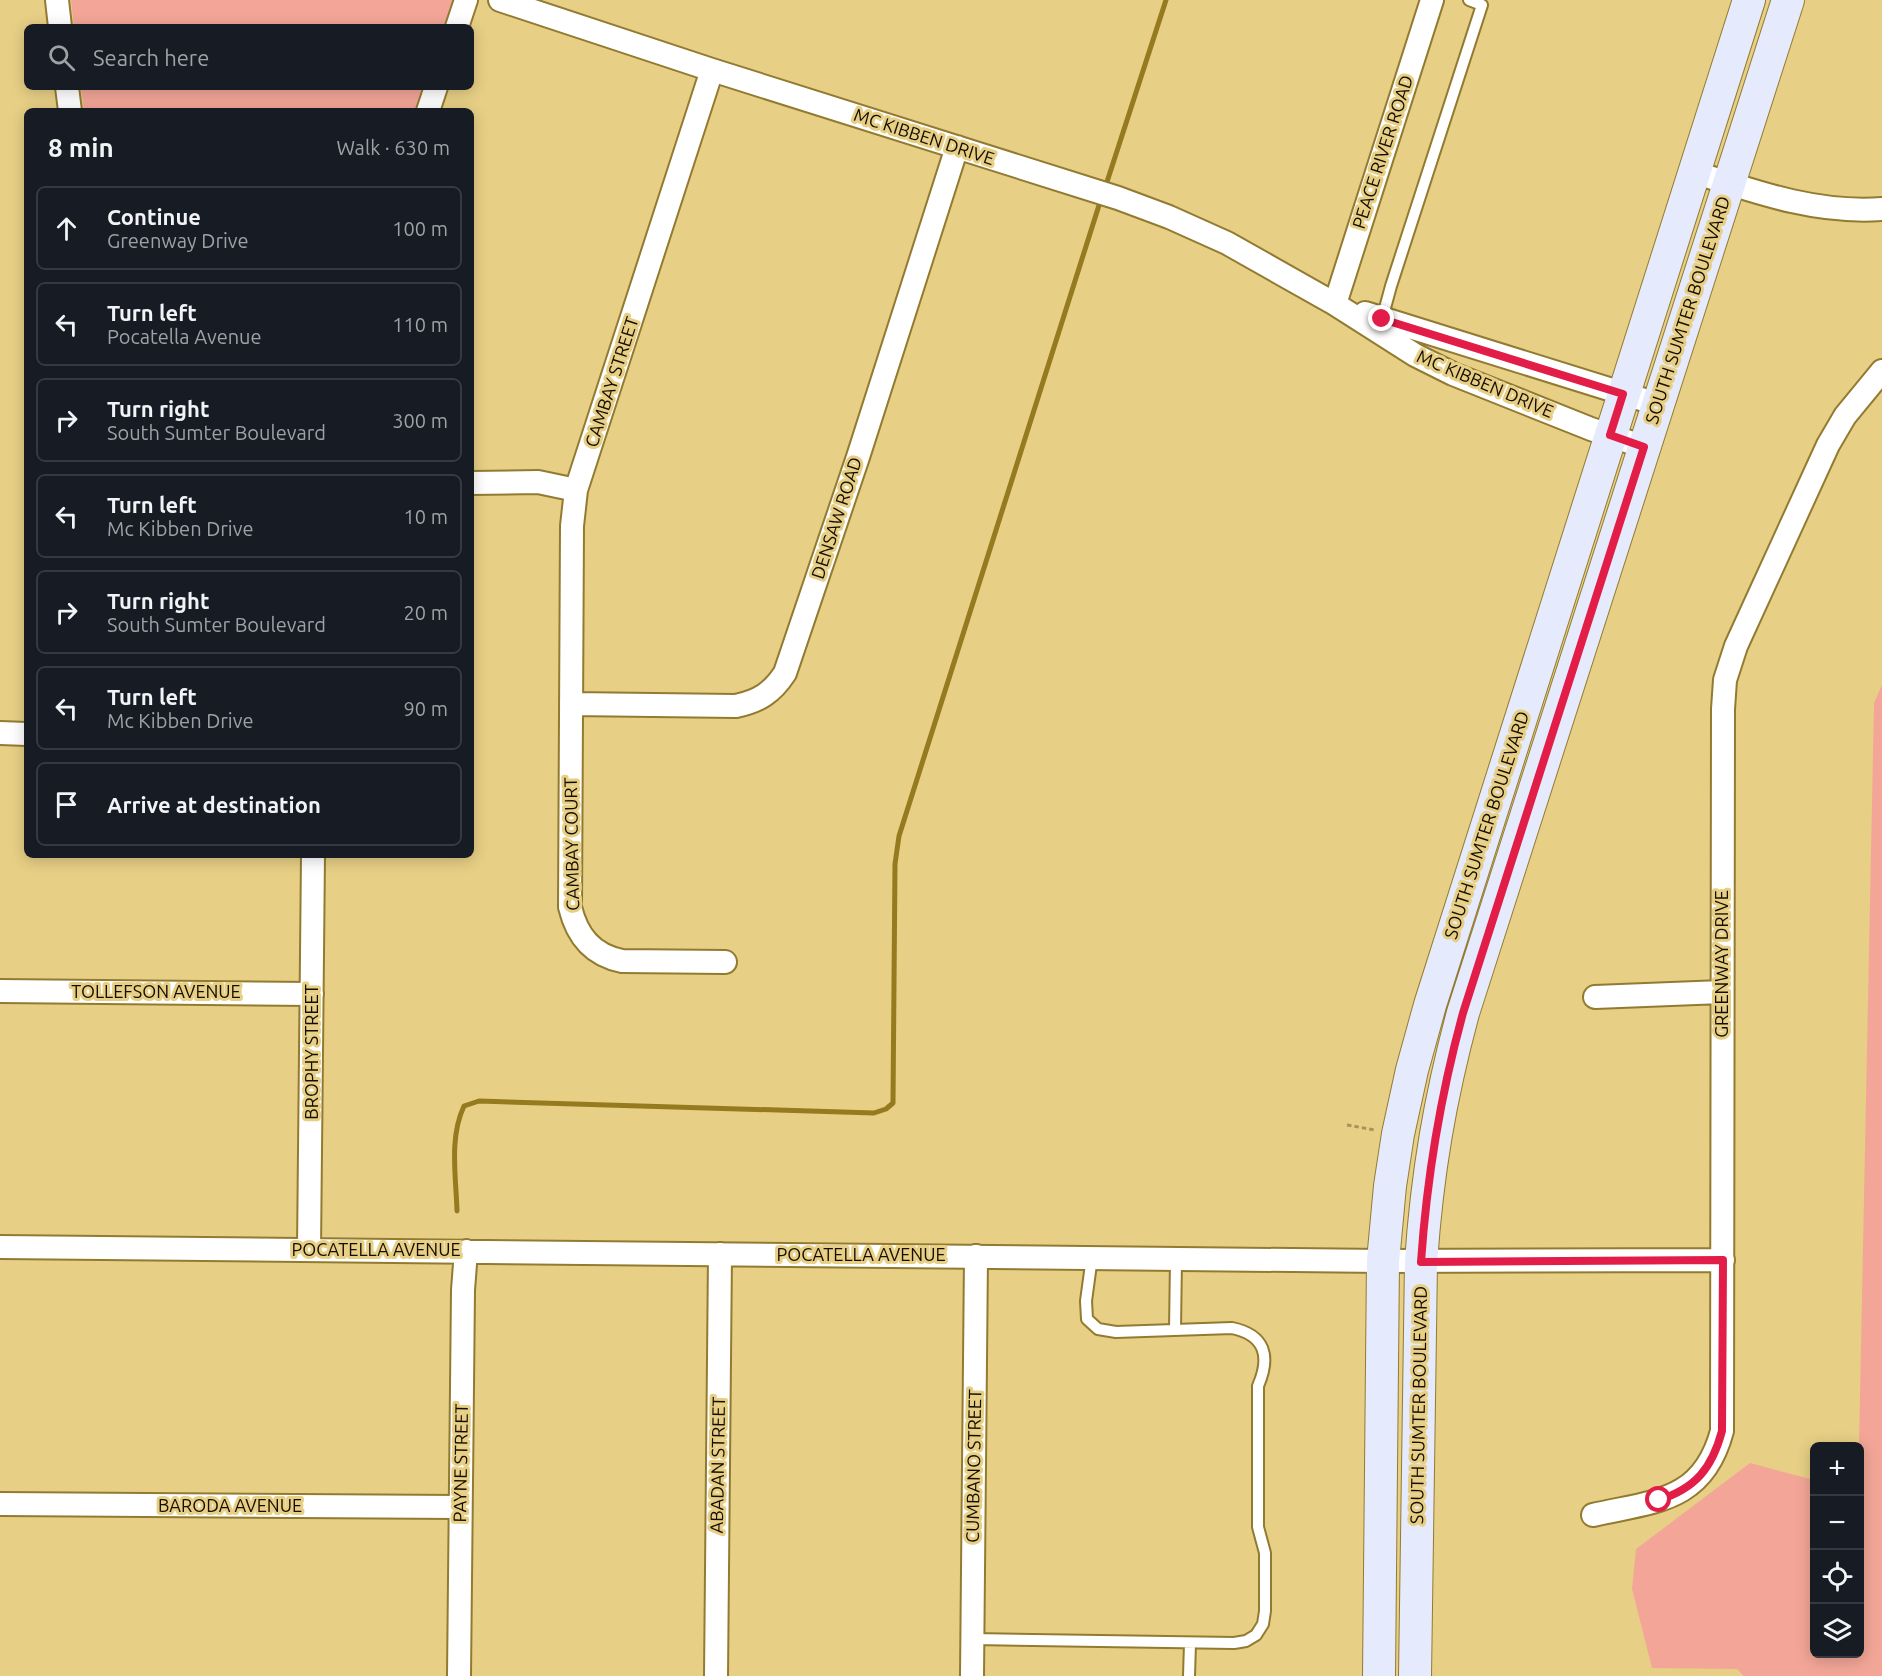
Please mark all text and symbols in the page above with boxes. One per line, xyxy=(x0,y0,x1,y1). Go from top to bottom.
search box xyxy=(24,24,474,90)
icon: search xyxy=(45,41,78,74)
text: Search here xyxy=(93,45,209,70)
street label: PEACE RIVER ROAD xyxy=(1348,73,1416,231)
street label: MC KIBBEN DRIVE xyxy=(852,104,997,168)
text: 8 min xyxy=(48,133,114,162)
text: Walk · 630 m xyxy=(337,136,450,159)
street label: SOUTH SUMTER BOULEVARD xyxy=(1641,193,1733,426)
text: Continue xyxy=(107,204,201,229)
icon: ahead xyxy=(50,212,83,245)
text: 100 m xyxy=(392,217,448,240)
text: Greenway Drive xyxy=(107,229,249,252)
text: Turn left xyxy=(107,300,197,325)
route end xyxy=(1368,305,1394,331)
icon: left xyxy=(50,308,83,341)
text: 110 m xyxy=(392,313,448,336)
street label: CAMBAY STREET xyxy=(581,314,642,449)
text: Pocatella Avenue xyxy=(107,325,262,348)
street label: MC KIBBEN DRIVE xyxy=(1414,345,1557,421)
text: Turn right xyxy=(107,396,209,421)
icon: right xyxy=(50,404,83,437)
text: 300 m xyxy=(392,409,448,432)
text: South Sumter Boulevard xyxy=(107,421,326,444)
street label: DENSAW ROAD xyxy=(807,454,865,581)
text: Turn left xyxy=(107,492,197,517)
icon: left xyxy=(50,500,83,533)
text: 10 m xyxy=(404,505,448,528)
text: Mc Kibben Drive xyxy=(107,517,253,540)
text: Turn right xyxy=(107,588,209,613)
icon: right xyxy=(50,596,83,629)
text: 20 m xyxy=(404,601,448,624)
text: South Sumter Boulevard xyxy=(107,613,326,636)
text: Turn left xyxy=(107,684,197,709)
icon: left xyxy=(50,692,83,725)
text: 90 m xyxy=(404,697,448,720)
street label: SOUTH SUMTER BOULEVARD xyxy=(1440,708,1532,941)
text: Mc Kibben Drive xyxy=(107,709,253,732)
street label: CAMBAY COURT xyxy=(560,777,582,911)
icon: arrive xyxy=(50,788,83,821)
text: Arrive at destination xyxy=(107,792,321,817)
street label: GREENWAY DRIVE xyxy=(1711,890,1731,1038)
street label: TOLLEFSON AVENUE xyxy=(71,981,241,1001)
street label: BROPHY STREET xyxy=(301,984,321,1120)
street label: POCATELLA AVENUE xyxy=(291,1239,461,1259)
street label: POCATELLA AVENUE xyxy=(776,1244,946,1264)
street label: SOUTH SUMTER BOULEVARD xyxy=(1406,1286,1430,1524)
street label: CUMBANO STREET xyxy=(962,1389,984,1543)
street label: ABADAN STREET xyxy=(706,1396,728,1534)
street label: PAYNE STREET xyxy=(449,1403,471,1523)
map controls xyxy=(1810,1442,1864,1658)
button: + xyxy=(1810,1442,1864,1496)
route start xyxy=(1645,1486,1671,1512)
street label: BARODA AVENUE xyxy=(158,1495,302,1515)
button: − xyxy=(1810,1496,1864,1550)
button: locate xyxy=(1810,1550,1864,1604)
button: layers xyxy=(1810,1604,1864,1658)

